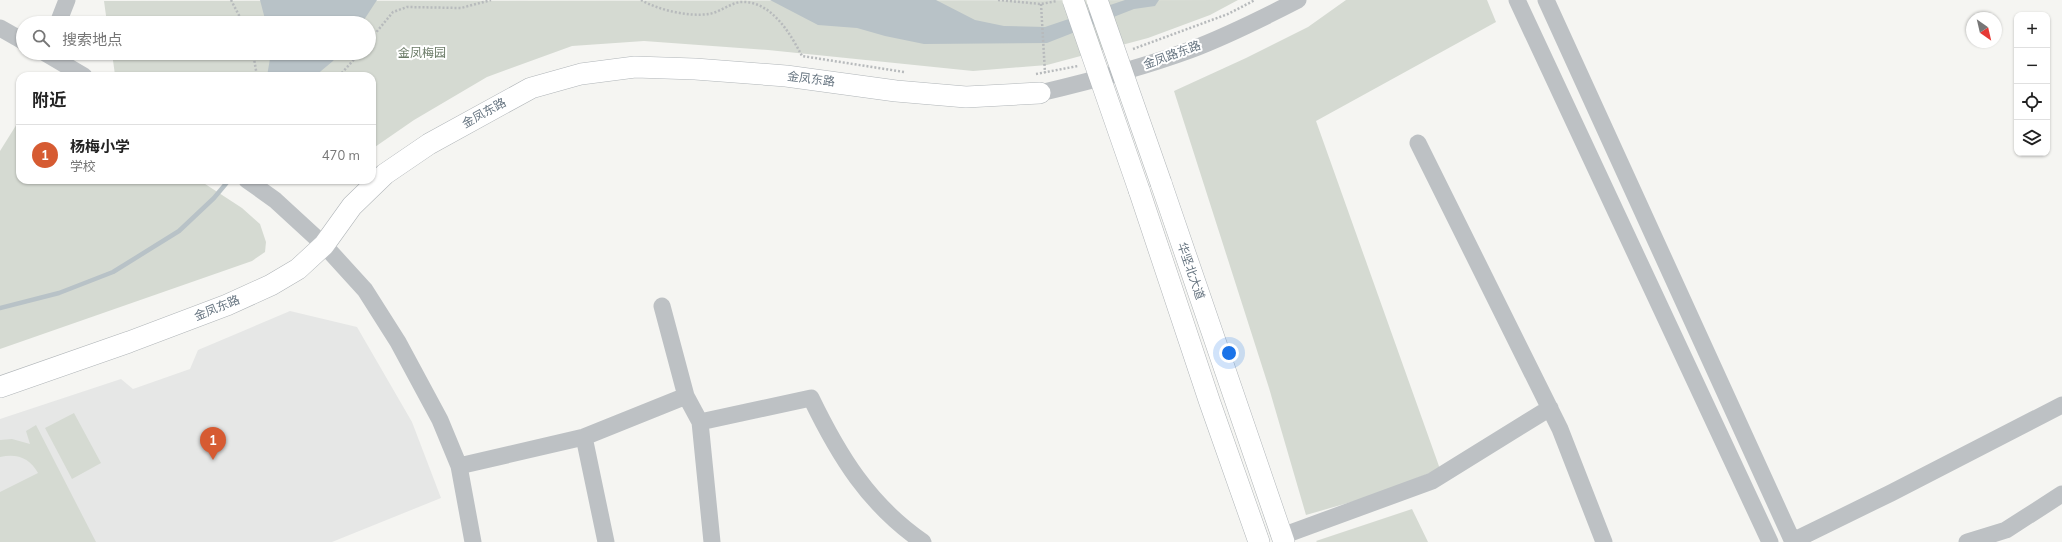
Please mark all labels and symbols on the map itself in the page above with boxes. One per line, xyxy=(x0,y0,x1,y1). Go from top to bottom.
north arrow xyxy=(1966,12,2002,48)
street label: 金凤路东路 xyxy=(1141,37,1203,72)
park label: 金凤梅园 xyxy=(398,45,446,60)
street label: 金凤东路 xyxy=(786,68,836,89)
street label: 金凤东路 xyxy=(459,94,508,131)
street label: 华坚北大道 xyxy=(1175,240,1208,302)
street label: 金凤东路 xyxy=(192,292,242,323)
your location xyxy=(1219,343,1239,363)
pin: 1 xyxy=(200,427,226,460)

